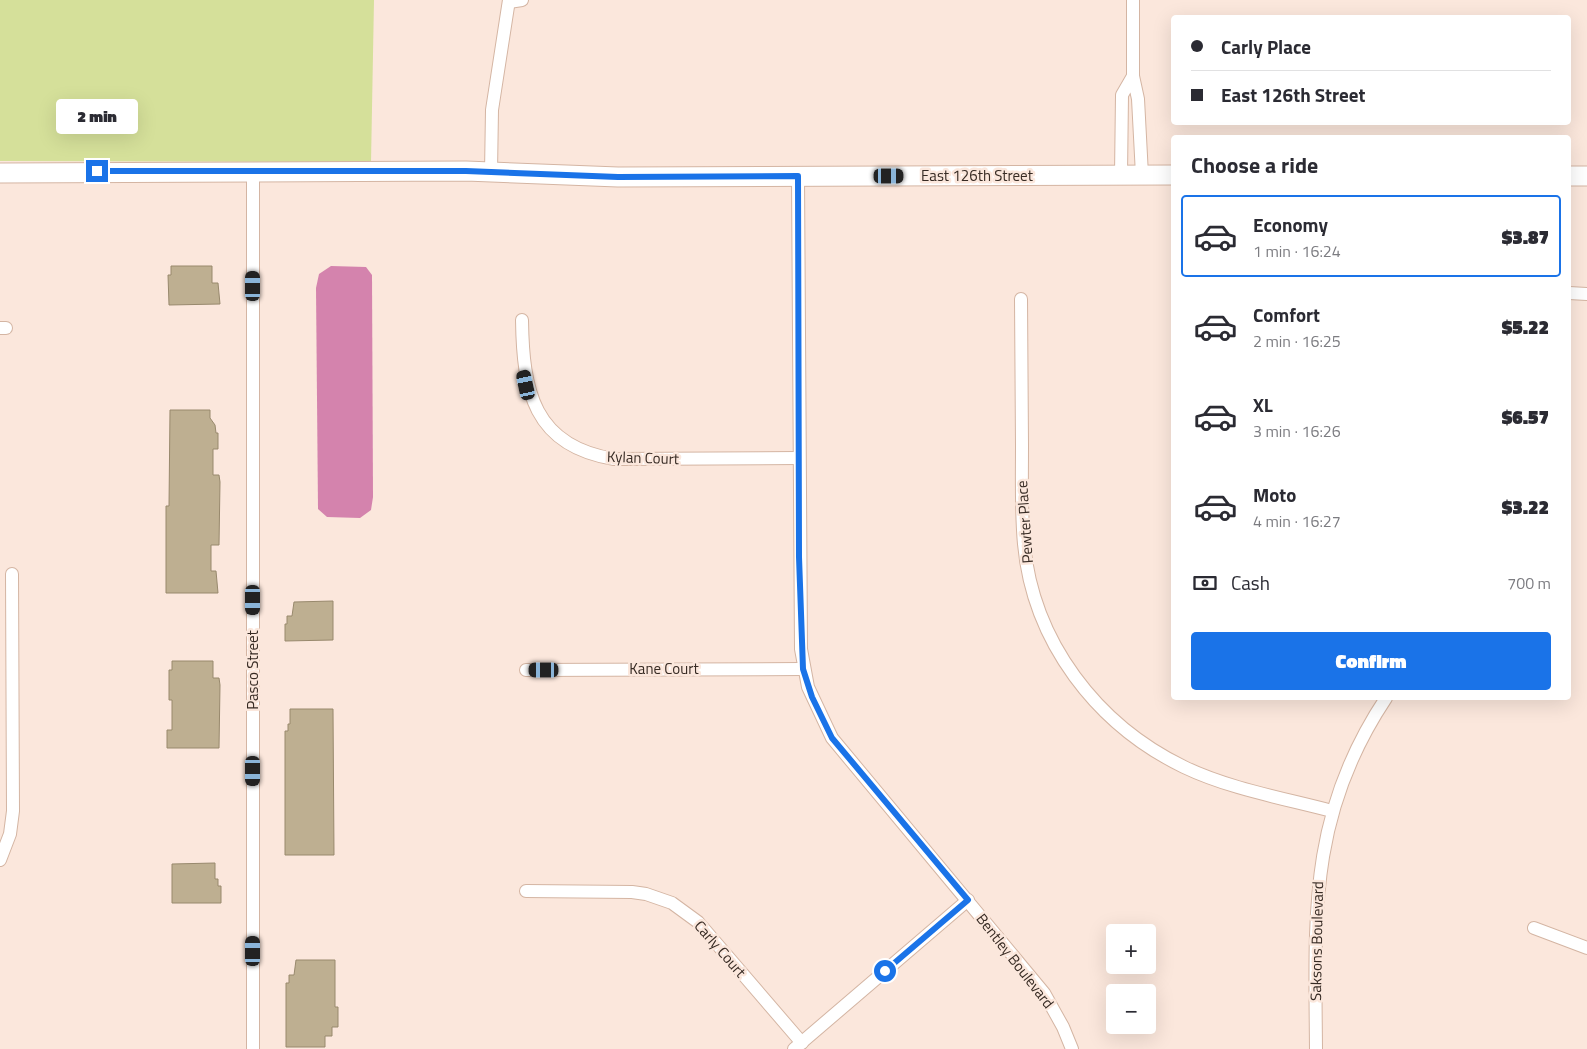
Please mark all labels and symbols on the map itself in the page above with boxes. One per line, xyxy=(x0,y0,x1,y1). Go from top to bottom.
callout: 2 min xyxy=(56,99,138,134)
route end xyxy=(86,160,108,182)
street label: East 126th Street xyxy=(921,164,1034,187)
car xyxy=(874,169,904,184)
car xyxy=(245,271,260,301)
car xyxy=(515,369,536,401)
street label: Kylan Court xyxy=(607,445,680,470)
street label: Pewter Place xyxy=(1010,480,1039,564)
car xyxy=(245,585,260,615)
street label: Pasco Street xyxy=(241,629,264,710)
street label: Kane Court xyxy=(629,657,699,680)
car xyxy=(529,663,559,678)
car xyxy=(245,756,260,786)
street label: Saksons Boulevard xyxy=(1304,881,1329,1001)
street label: Bentley Boulevard xyxy=(971,908,1060,1013)
street label: Carly Court xyxy=(689,915,752,983)
car xyxy=(245,936,260,966)
route start xyxy=(874,960,896,982)

